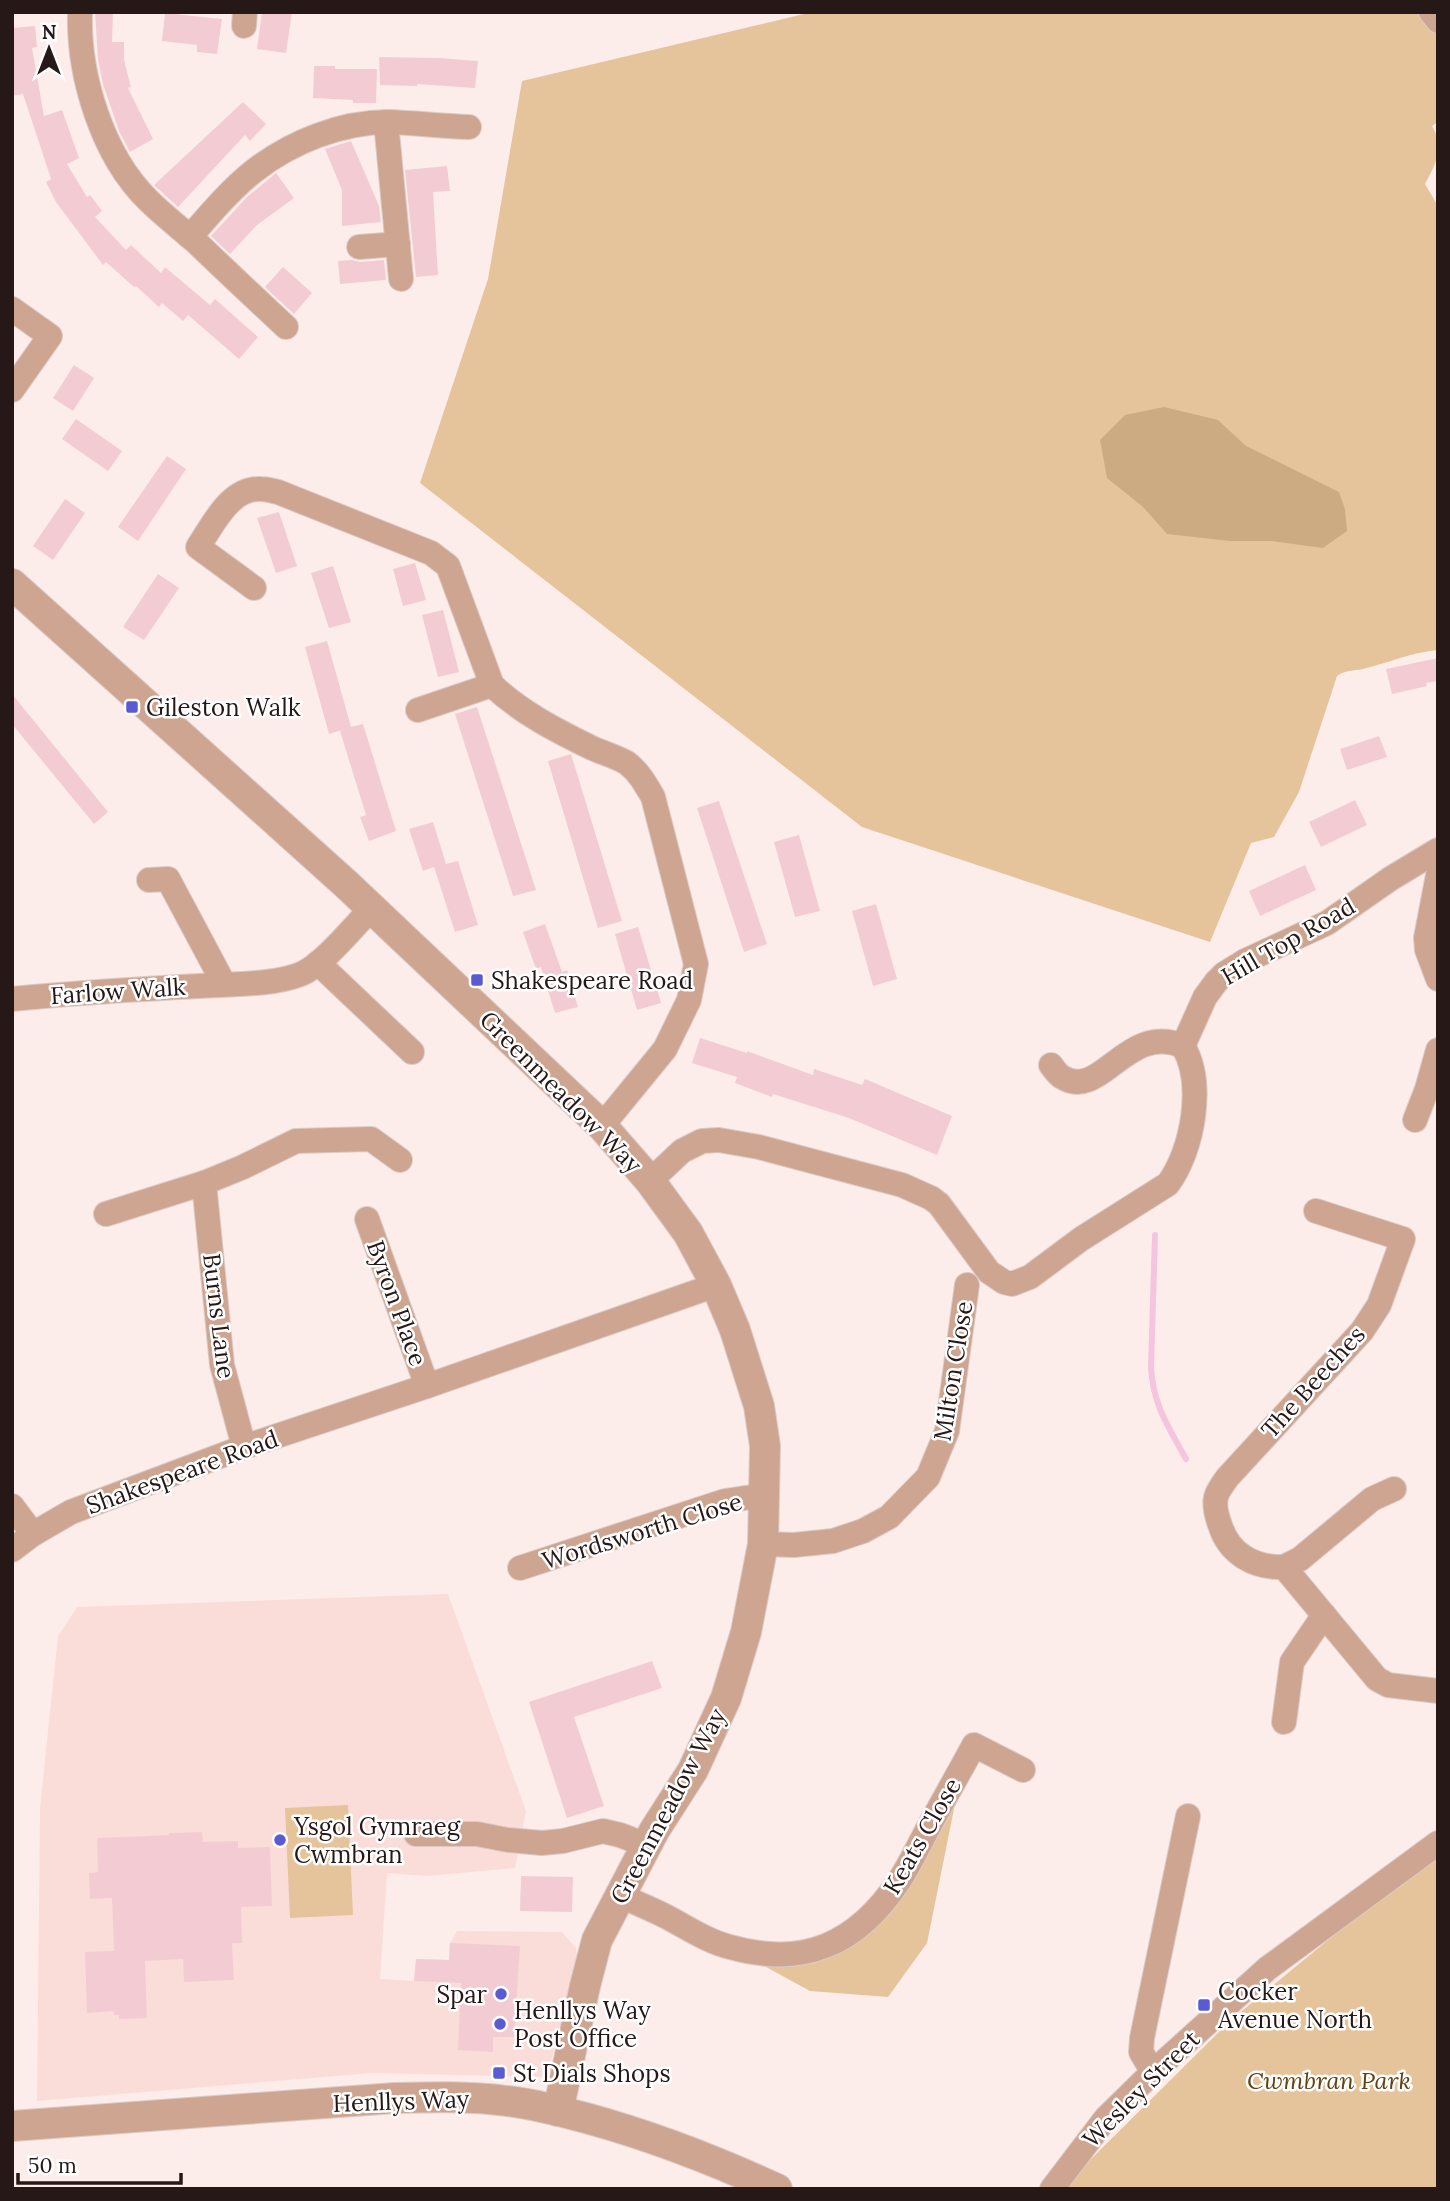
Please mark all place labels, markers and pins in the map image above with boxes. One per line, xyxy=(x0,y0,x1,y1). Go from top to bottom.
place label: Gileston Walk xyxy=(146,692,301,723)
marker: Gileston Walk xyxy=(124,699,140,715)
place label: Shakespeare Road xyxy=(491,965,693,996)
marker: Shakespeare Road xyxy=(469,972,485,988)
place label: Ysgol Gymraeg Cwmbran xyxy=(293,1811,461,1870)
marker: Ysgol Gymraeg Cwmbran xyxy=(272,1832,288,1848)
place label: Cocker Avenue North xyxy=(1217,1976,1372,2035)
place label: Spar xyxy=(436,1979,488,2010)
marker: Spar xyxy=(493,1986,509,2002)
place label: Henllys Way Post Office xyxy=(514,1995,651,2054)
marker: Cocker Avenue North xyxy=(1196,1997,1212,2013)
marker: Henllys Way Post Office xyxy=(492,2016,508,2032)
place label: St Dials Shops xyxy=(513,2058,671,2089)
marker: St Dials Shops xyxy=(491,2065,507,2081)

